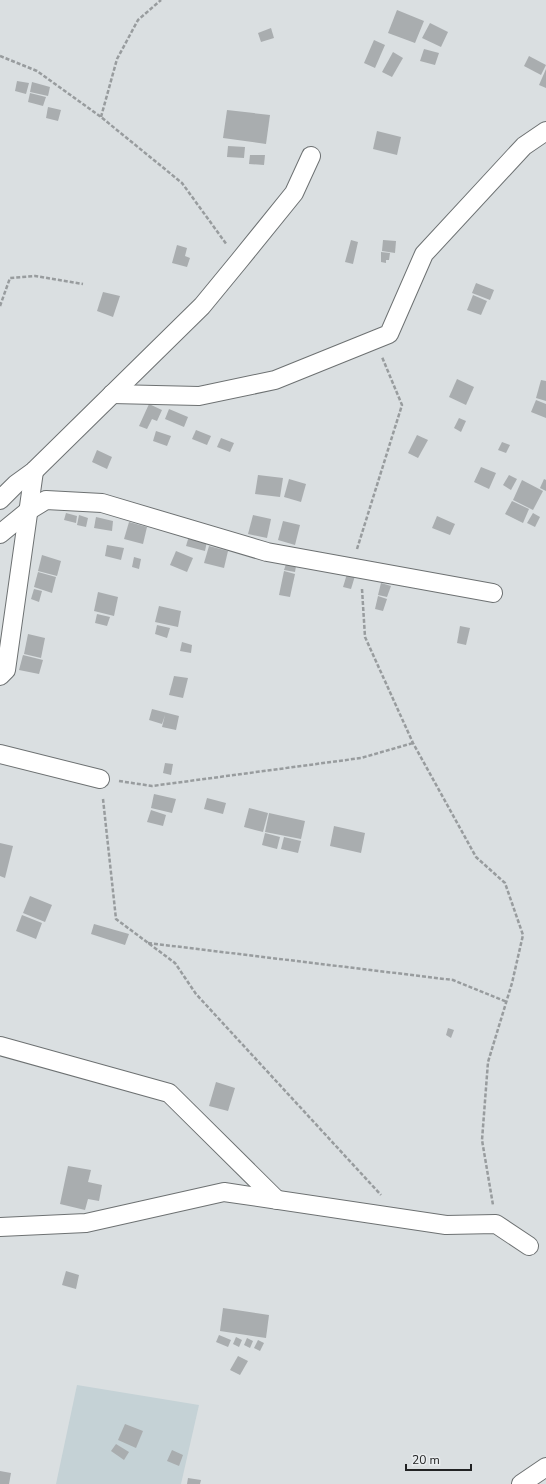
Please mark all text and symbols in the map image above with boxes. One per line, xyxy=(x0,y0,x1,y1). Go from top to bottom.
scale bar xyxy=(406,1446,471,1472)
text: 20 m xyxy=(412,1452,440,1468)

